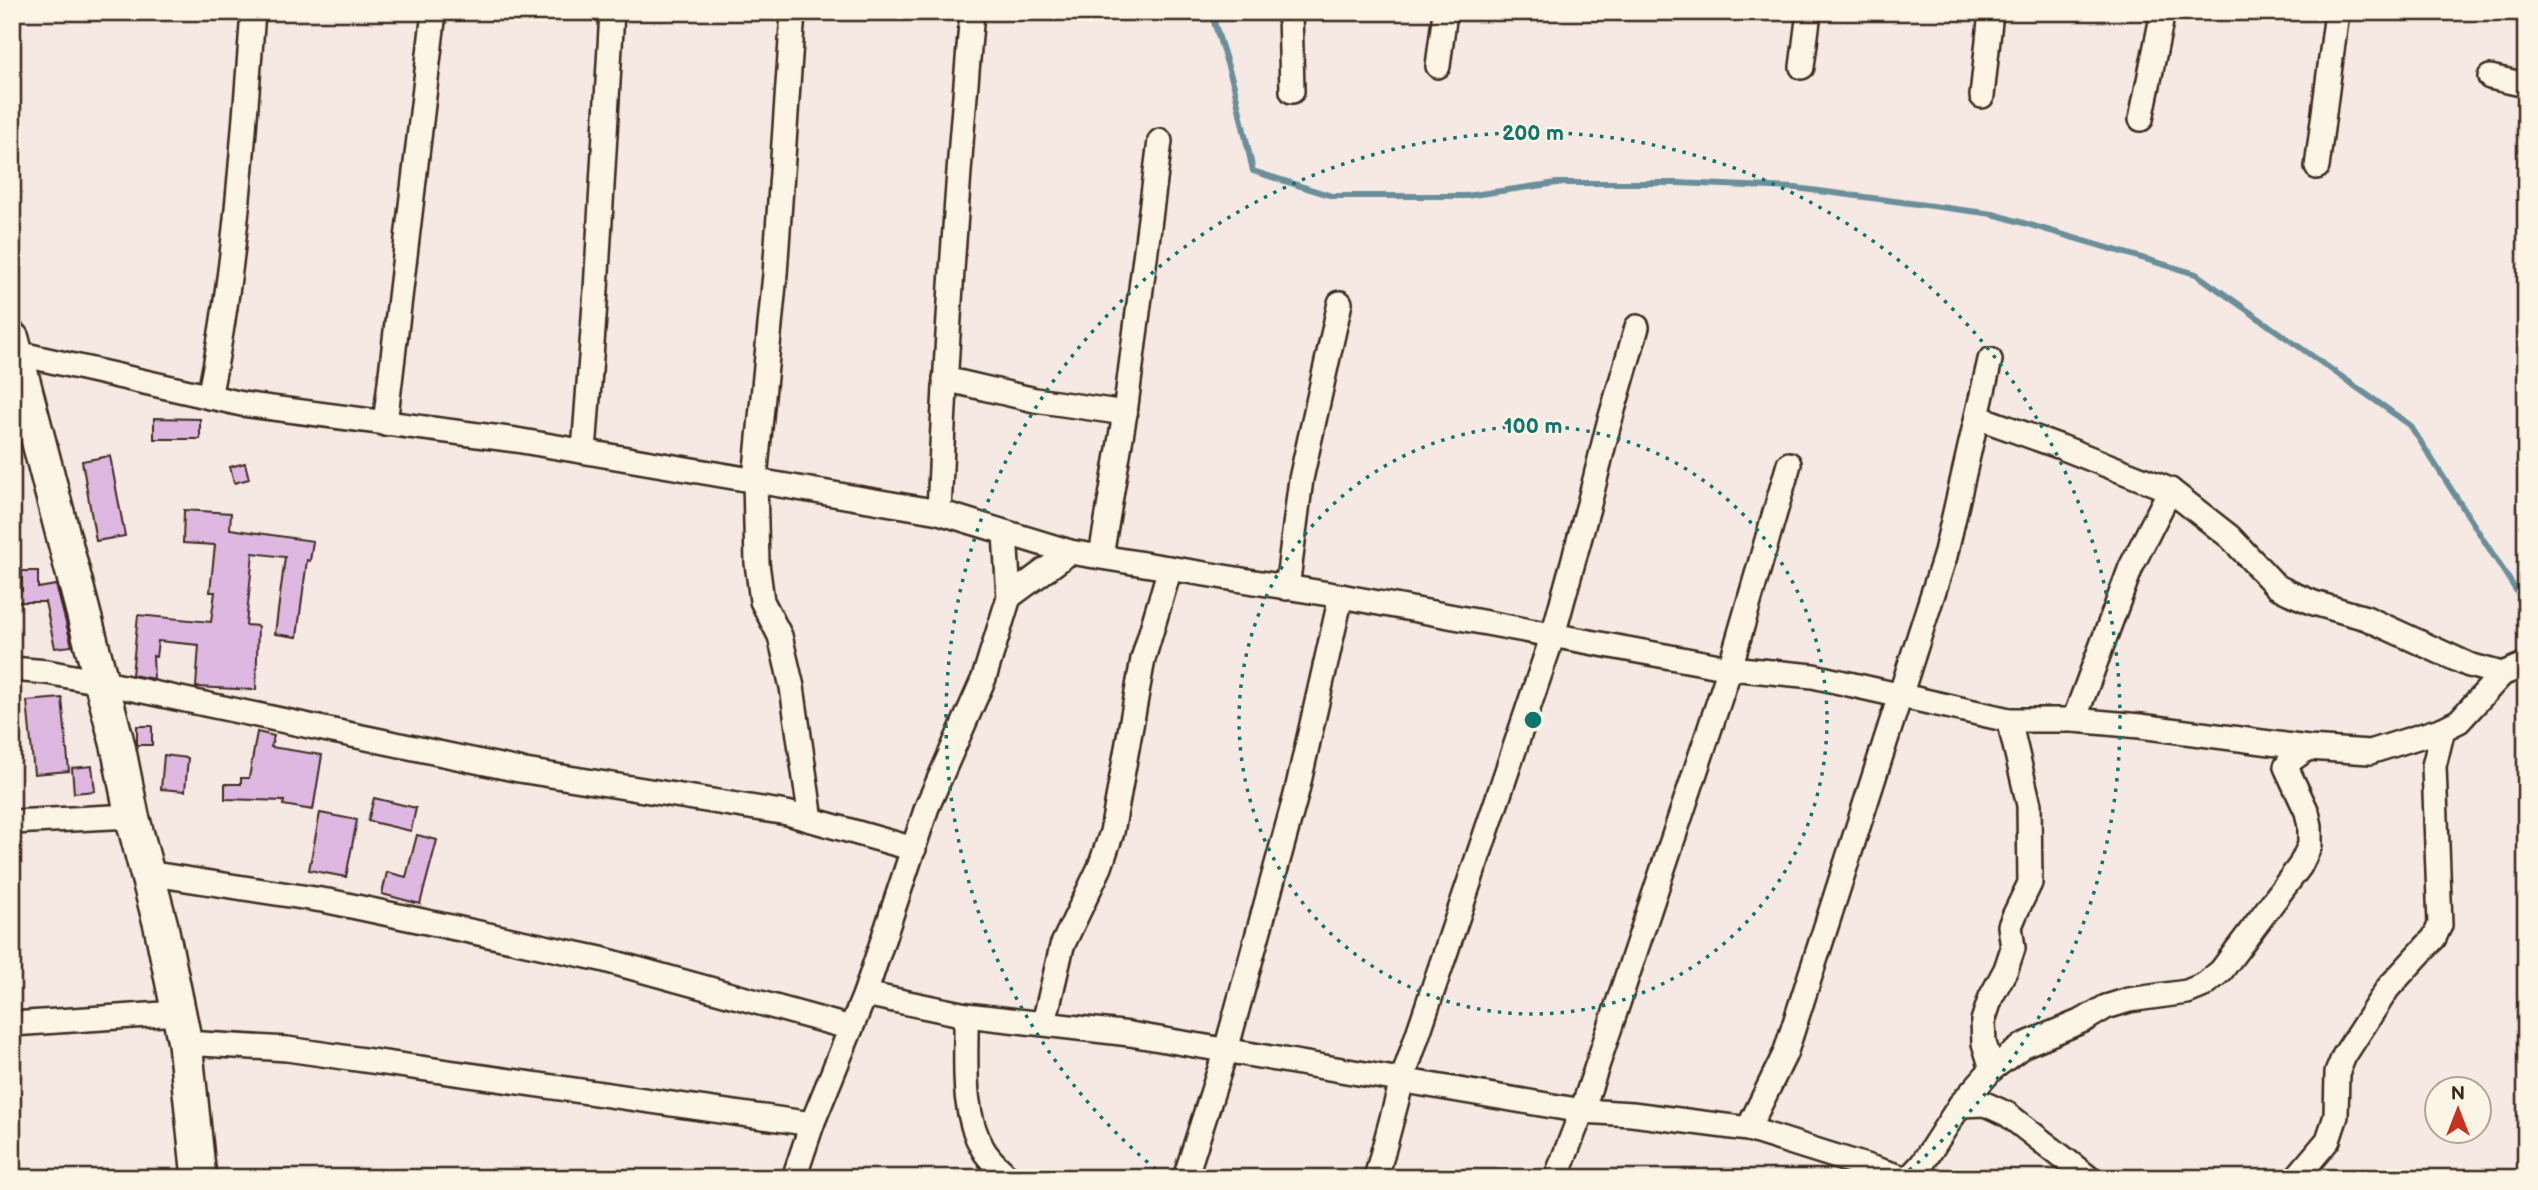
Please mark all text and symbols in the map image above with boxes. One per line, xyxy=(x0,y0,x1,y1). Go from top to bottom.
text: 200 m xyxy=(1502,121,1564,146)
text: 100 m xyxy=(1504,414,1562,439)
centre of rings xyxy=(1521,708,1545,732)
north arrow xyxy=(2422,1074,2492,1144)
text: N xyxy=(2451,1083,2465,1106)

